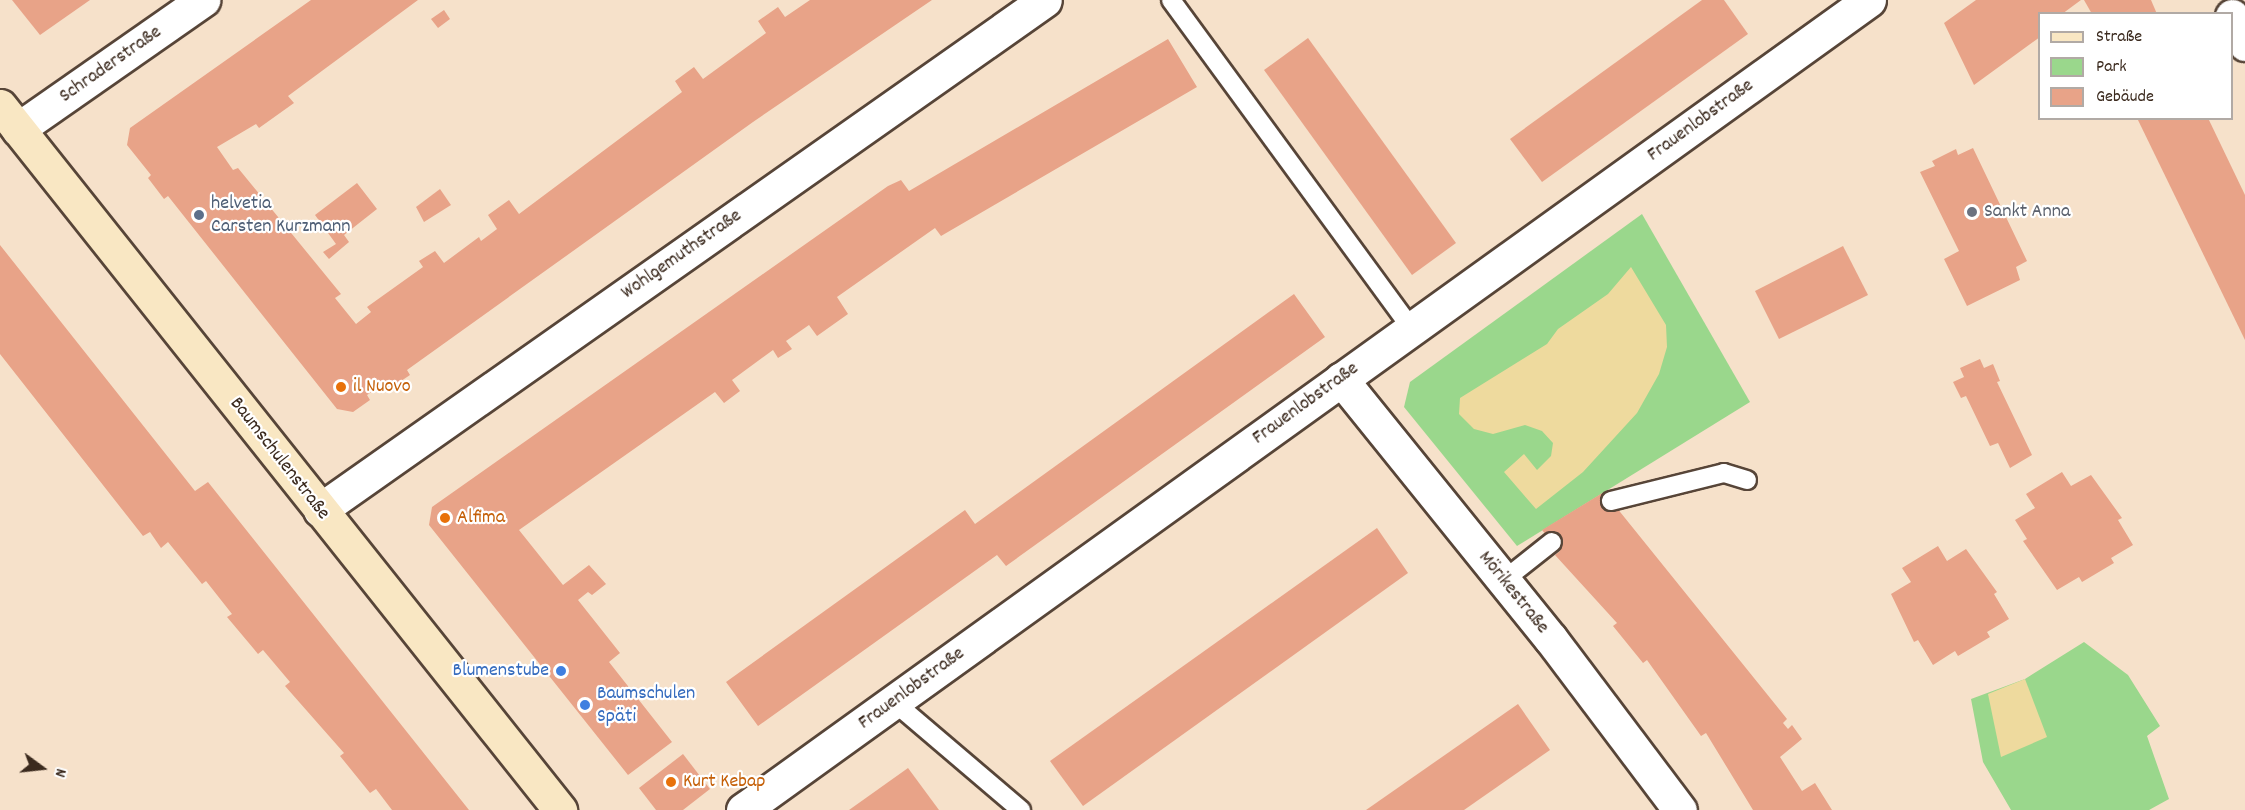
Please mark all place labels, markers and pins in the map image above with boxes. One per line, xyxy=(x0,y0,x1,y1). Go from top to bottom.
place label: helvetia Carsten Kurzmann xyxy=(211,192,351,239)
place label: Sankt Anna xyxy=(1984,200,2070,224)
marker: Sankt Anna xyxy=(1965,205,1979,219)
marker: helvetia Carsten Kurzmann xyxy=(192,208,206,222)
place label: il Nuovo xyxy=(353,375,411,399)
marker: il Nuovo xyxy=(334,380,348,394)
place label: Alfima xyxy=(457,506,505,530)
marker: Alfima xyxy=(438,511,452,525)
place label: Blumenstube xyxy=(452,659,549,683)
marker: Blumenstube xyxy=(554,664,568,678)
place label: Baumschulen Späti xyxy=(597,682,695,729)
marker: Baumschulen Späti xyxy=(578,698,592,712)
place label: Kurt Kebap xyxy=(683,770,766,794)
marker: Kurt Kebap xyxy=(664,775,678,789)

